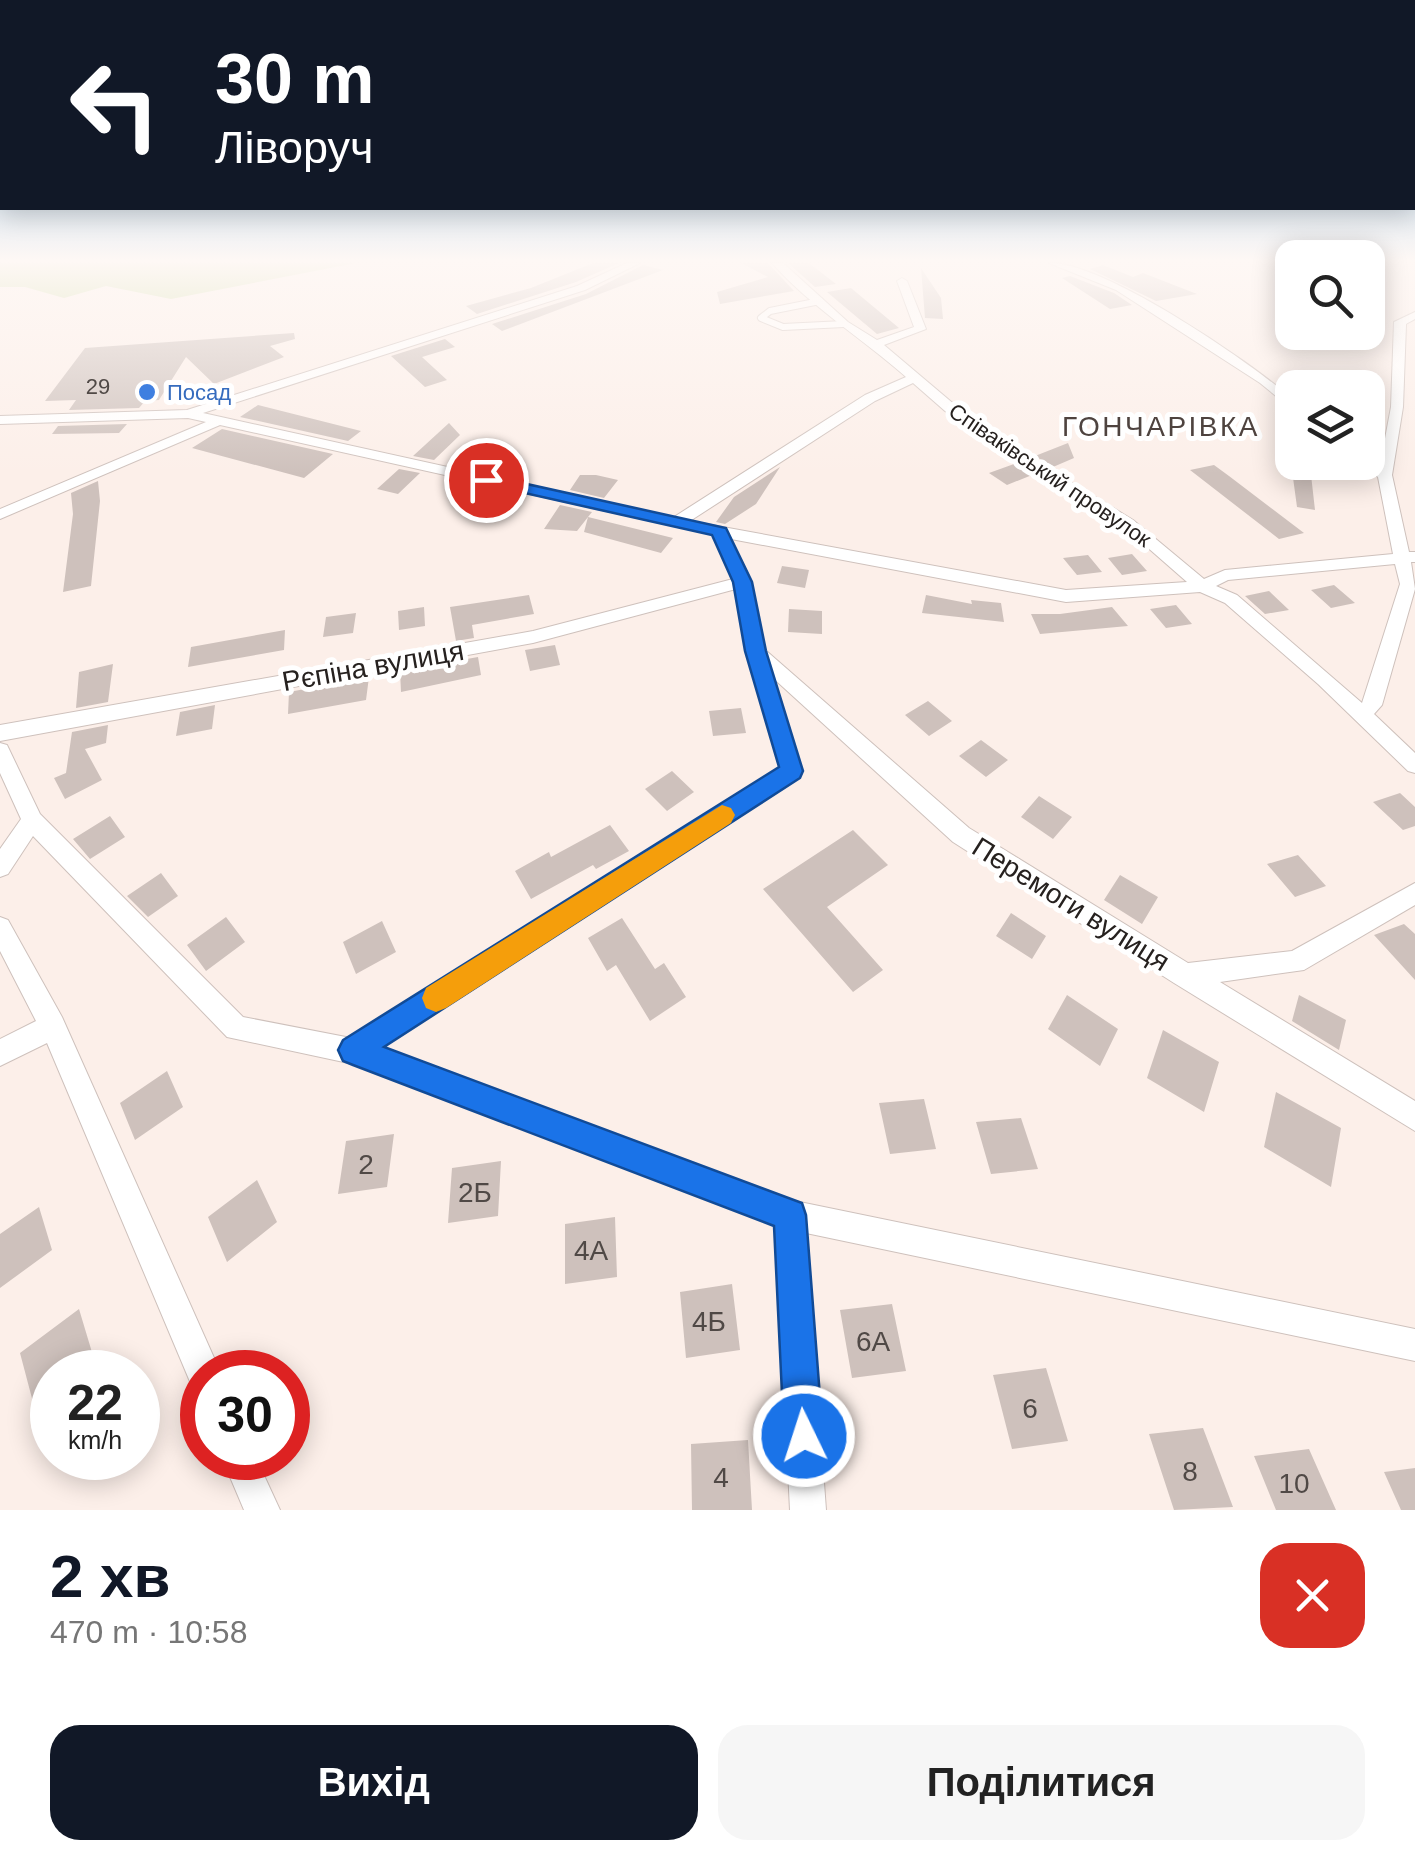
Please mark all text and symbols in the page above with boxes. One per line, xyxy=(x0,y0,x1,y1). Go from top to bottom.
icon: left xyxy=(50,40,180,170)
text: 30 m xyxy=(215,40,375,118)
text: Ліворуч xyxy=(215,122,373,173)
map controls xyxy=(1275,240,1385,480)
button: search xyxy=(1275,240,1385,350)
button: layers xyxy=(1275,370,1385,480)
house number: 29 xyxy=(86,374,110,399)
place label: Посад xyxy=(167,380,231,405)
marker: Посад xyxy=(136,381,158,403)
street label: Співаківський провулок xyxy=(944,398,1156,552)
district label: ГОНЧАРІВКА xyxy=(1062,411,1260,442)
pin xyxy=(444,438,529,523)
icon: arrive xyxy=(459,453,514,508)
street label: Рєпіна вулиця xyxy=(280,635,466,697)
street label: Перемоги вулиця xyxy=(967,831,1175,977)
house number: 2 xyxy=(358,1149,374,1180)
house number: 2Б xyxy=(458,1177,492,1208)
house number: 4А xyxy=(574,1235,608,1266)
house number: 4Б xyxy=(692,1306,726,1337)
house number: 6А xyxy=(856,1326,890,1357)
speed limit sign: 30 xyxy=(180,1350,310,1480)
text: 22 xyxy=(67,1375,123,1431)
position arrow xyxy=(752,1384,856,1488)
house number: 6 xyxy=(1022,1393,1038,1424)
text: km/h xyxy=(68,1426,122,1454)
house number: 8 xyxy=(1182,1456,1198,1487)
house number: 4 xyxy=(713,1462,729,1493)
house number: 10 xyxy=(1278,1468,1310,1499)
text: 2 хв xyxy=(50,1543,170,1610)
button: close xyxy=(1260,1543,1365,1648)
text: 470 m · 10:58 xyxy=(50,1614,247,1650)
button: Вихід xyxy=(50,1725,698,1840)
button: Поділитися xyxy=(718,1725,1365,1840)

